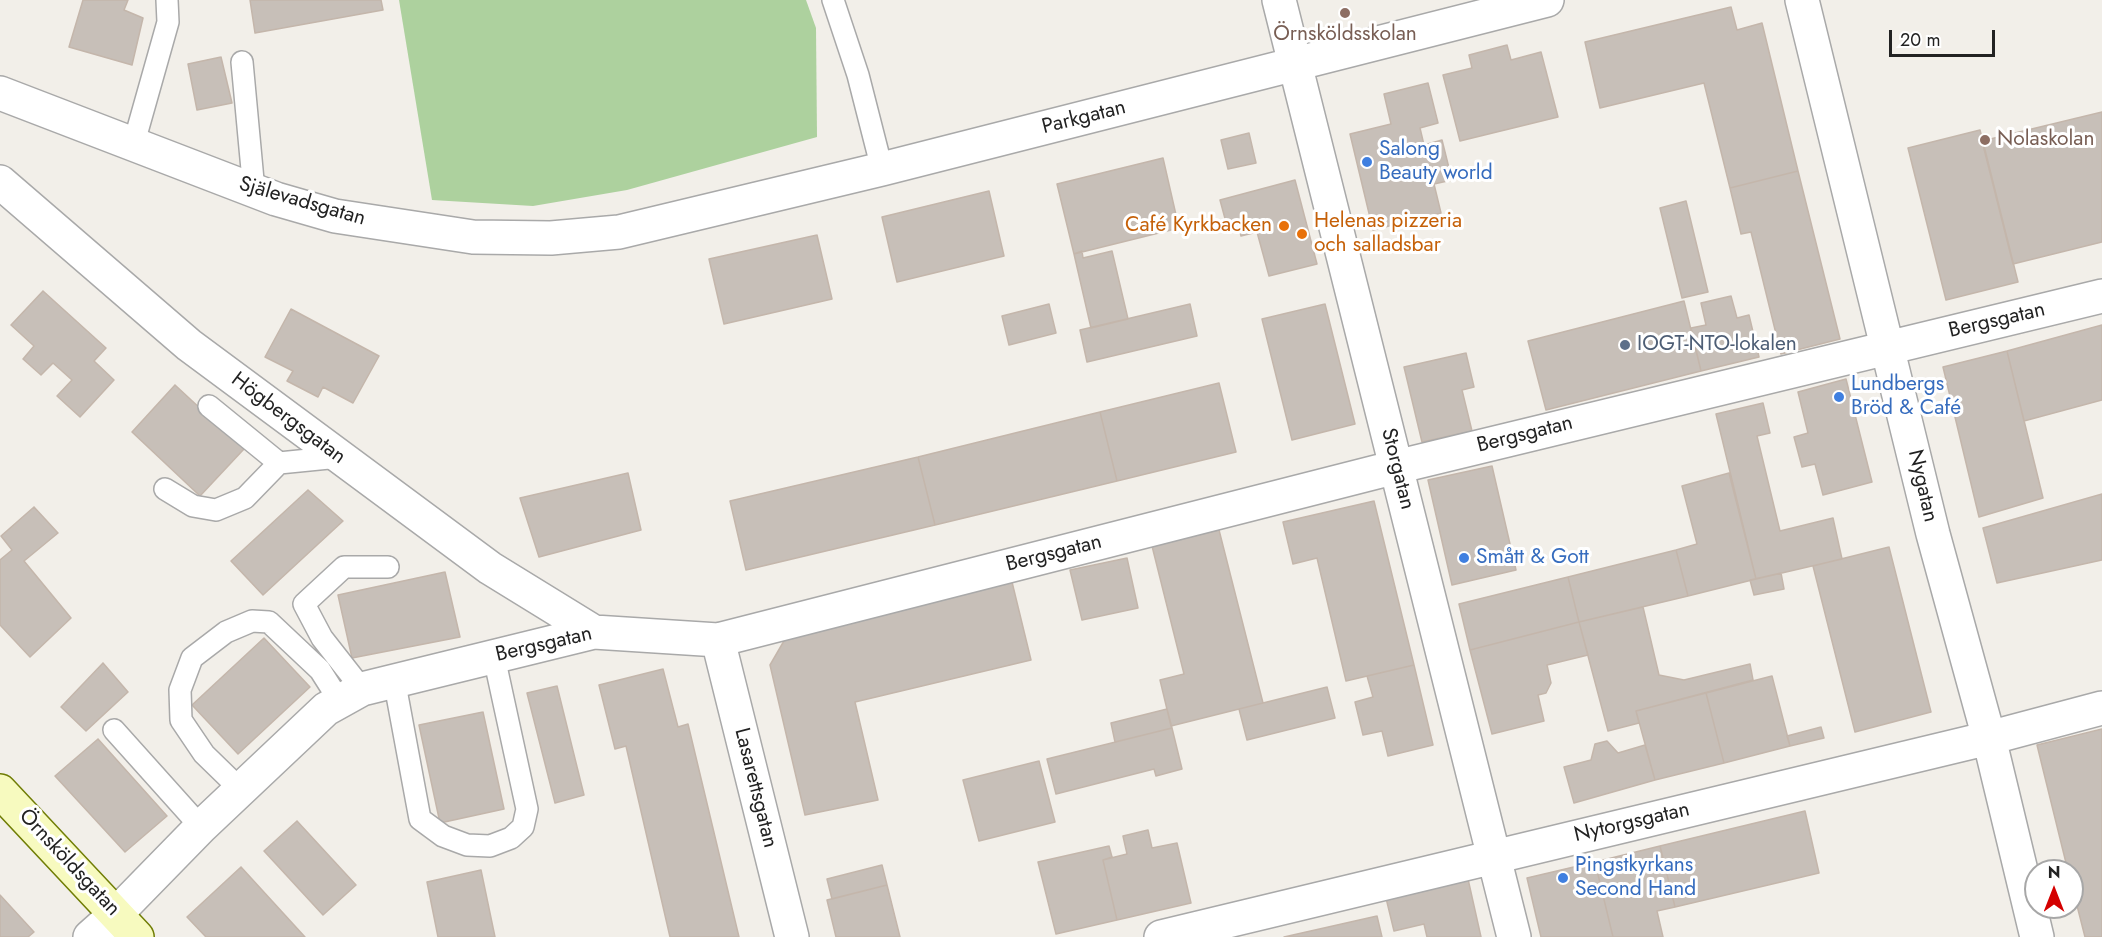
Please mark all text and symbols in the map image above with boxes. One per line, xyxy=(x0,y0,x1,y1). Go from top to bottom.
marker: Örnsköldsskolan xyxy=(1338,6,1352,20)
scale bar xyxy=(1892,18,1998,56)
place label: Örnsköldsskolan xyxy=(1273,22,1417,48)
text: 20 m xyxy=(1900,27,1940,53)
street label: Parkgatan xyxy=(1040,95,1128,141)
place label: Nolaskolan xyxy=(1997,127,2094,153)
marker: Nolaskolan xyxy=(1978,133,1992,147)
place label: Salong Beauty world xyxy=(1379,137,1493,187)
marker: Salong Beauty world xyxy=(1360,155,1374,169)
street label: Själevadsgatan xyxy=(236,172,368,232)
place label: Helenas pizzeria och salladsbar xyxy=(1314,209,1462,259)
place label: Café Kyrkbacken xyxy=(1125,213,1272,239)
marker: Café Kyrkbacken xyxy=(1277,219,1291,233)
marker: Helenas pizzeria och salladsbar xyxy=(1295,227,1309,241)
street label: Bergsgatan xyxy=(1946,298,2048,344)
place label: IOGT-NTO-lokalen xyxy=(1637,332,1797,358)
marker: IOGT-NTO-lokalen xyxy=(1618,338,1632,352)
street label: Högbergsgatan xyxy=(226,368,350,470)
place label: Lundbergs Bröd & Café xyxy=(1851,372,1961,422)
marker: Lundbergs Bröd & Café xyxy=(1832,390,1846,404)
street label: Bergsgatan xyxy=(1474,411,1576,459)
street label: Storgatan xyxy=(1375,426,1419,512)
street label: Nygatan xyxy=(1901,447,1943,525)
street label: Bergsgatan xyxy=(1003,530,1105,578)
place label: Smått & Gott xyxy=(1476,545,1589,571)
marker: Smått & Gott xyxy=(1457,551,1471,565)
street label: Bergsgatan xyxy=(493,622,595,668)
street label: Lasarettsgatan xyxy=(728,725,782,851)
street label: Nytorgsgatan xyxy=(1572,797,1692,849)
street label: Örnsköldsgatan xyxy=(13,804,125,922)
place label: Pingstkyrkans Second Hand xyxy=(1575,853,1696,903)
north arrow xyxy=(2024,859,2084,919)
text: N xyxy=(2048,861,2060,884)
marker: Pingstkyrkans Second Hand xyxy=(1556,871,1570,885)

